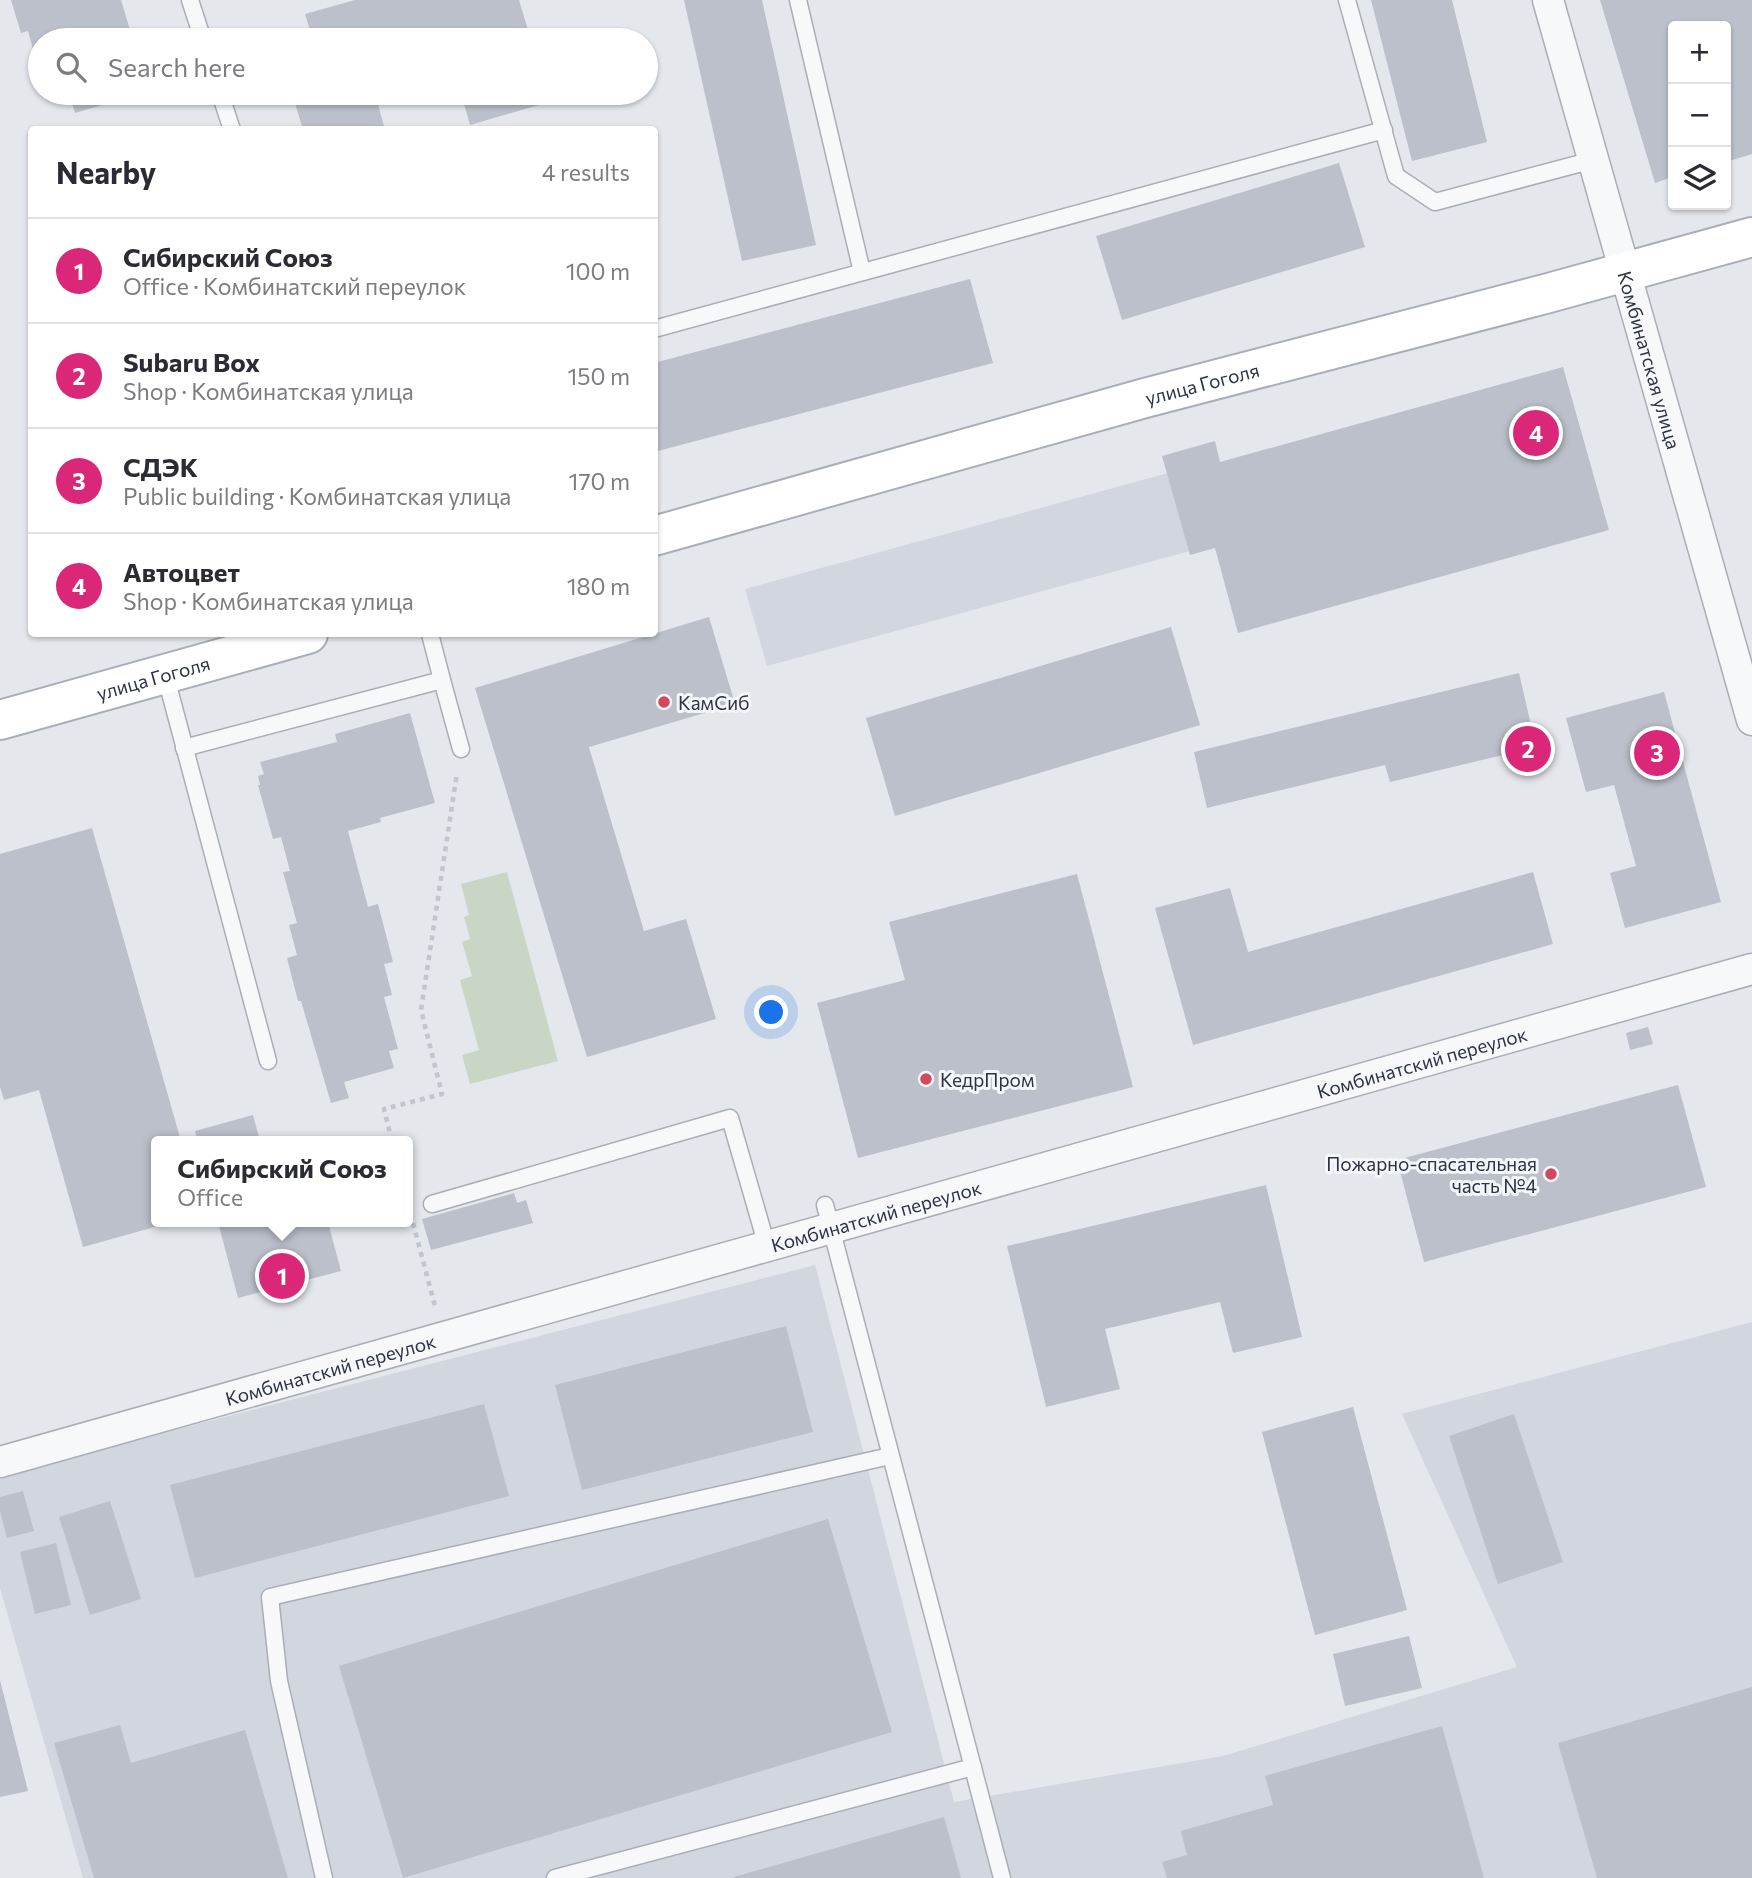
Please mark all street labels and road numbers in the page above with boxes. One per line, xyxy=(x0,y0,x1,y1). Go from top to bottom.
street label: Комбинатская улица xyxy=(1614,268,1686,451)
street label: улица Гоголя xyxy=(1143,357,1261,409)
street label: улица Гоголя xyxy=(94,650,212,704)
street label: Комбинатский переулок xyxy=(1314,1021,1530,1102)
street label: Комбинатский переулок xyxy=(768,1175,984,1256)
street label: Комбинатский переулок xyxy=(222,1329,438,1410)

